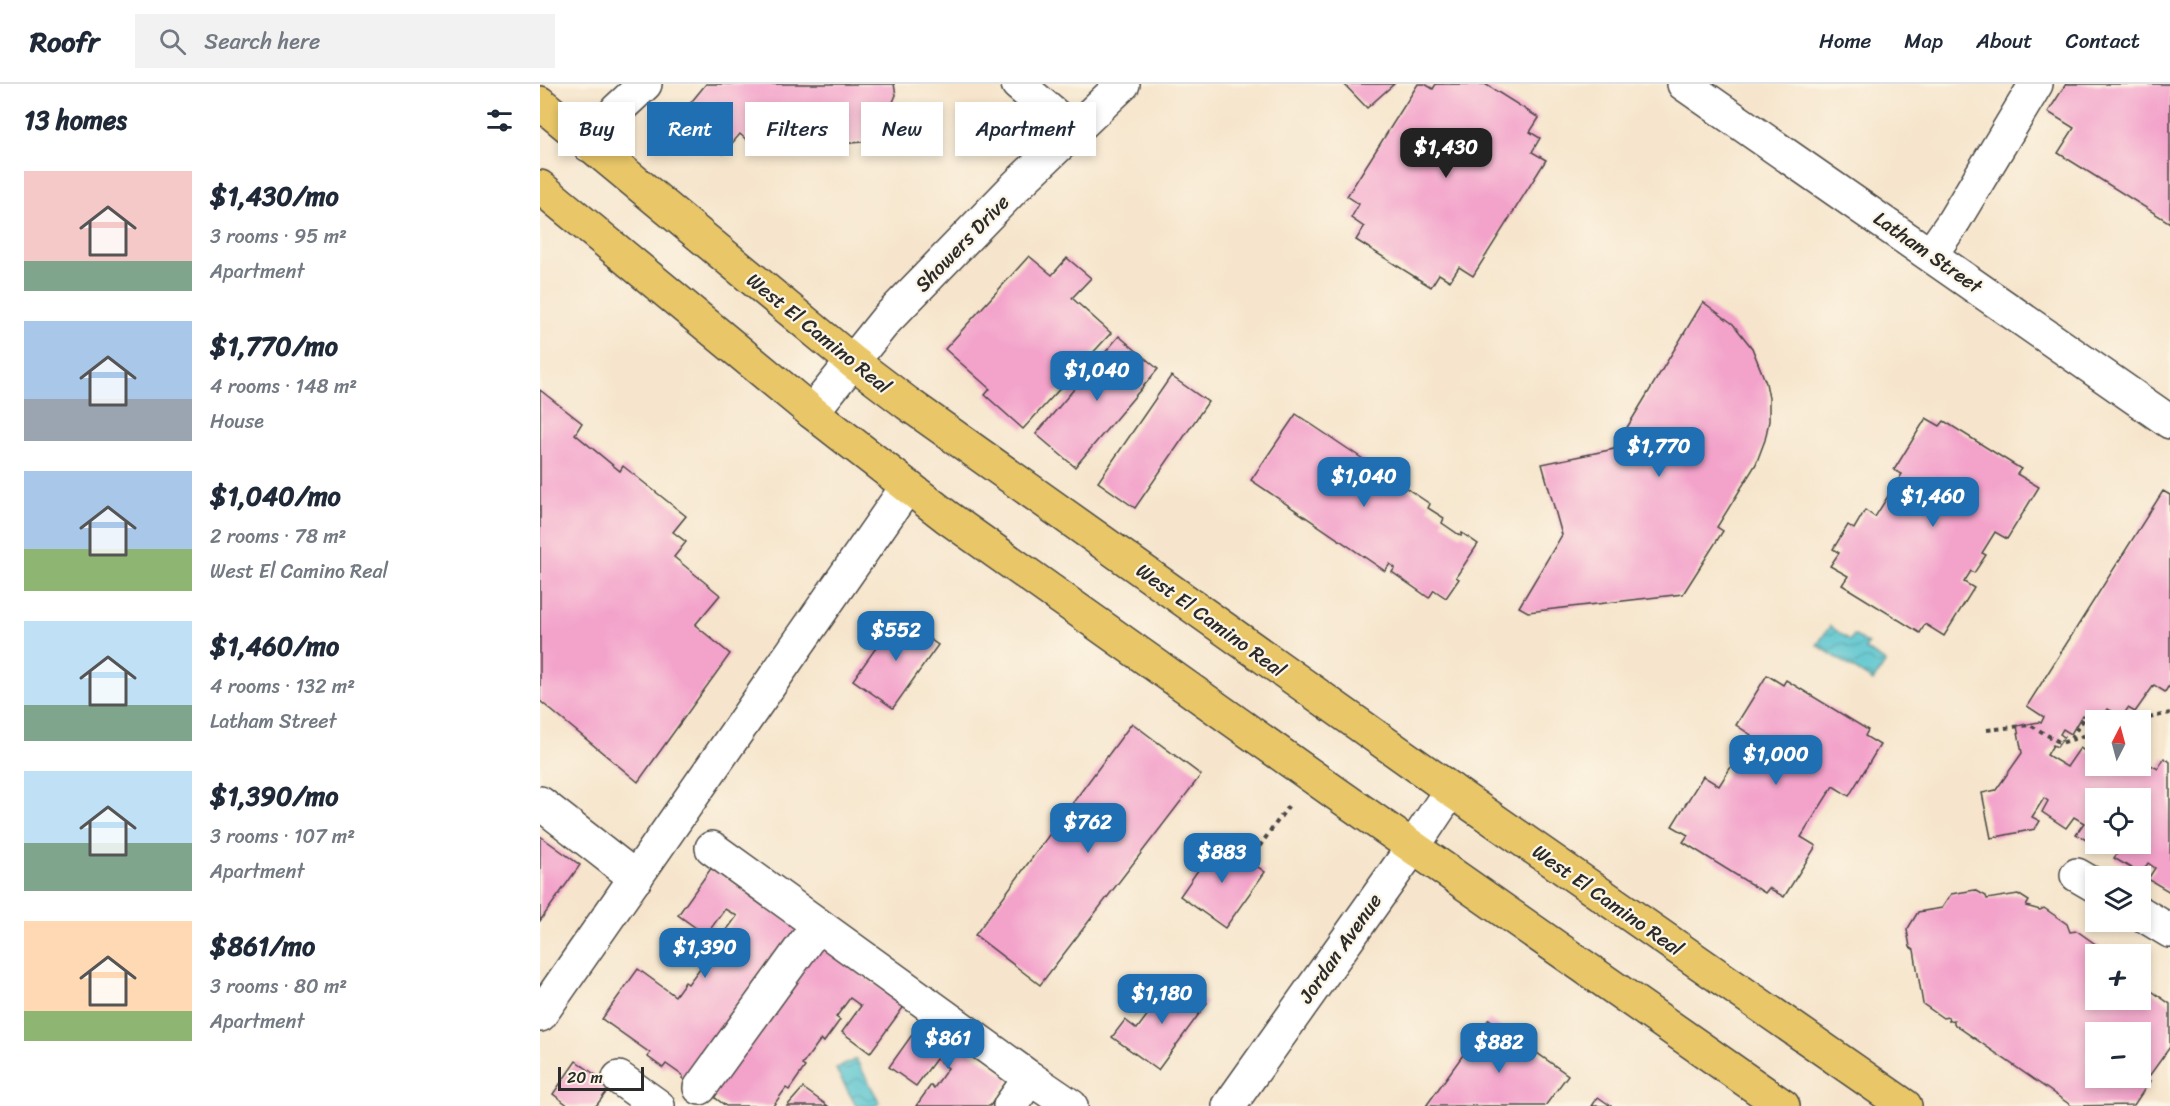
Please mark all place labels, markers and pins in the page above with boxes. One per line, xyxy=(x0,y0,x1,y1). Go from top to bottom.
pin: $1,430 xyxy=(1397,128,1495,179)
pin: $1,040 xyxy=(1048,351,1146,402)
pin: $1,770 xyxy=(1610,427,1708,478)
pin: $1,040 xyxy=(1315,457,1413,508)
pin: $1,460 xyxy=(1884,477,1982,528)
pin: $552 xyxy=(860,611,932,662)
pin: $1,000 xyxy=(1727,735,1825,786)
pin: $762 xyxy=(1052,803,1124,854)
pin: $883 xyxy=(1186,833,1258,884)
pin: $1,390 xyxy=(656,928,754,979)
pin: $1,180 xyxy=(1113,974,1211,1025)
pin: $861 xyxy=(912,1019,984,1070)
pin: $882 xyxy=(1463,1023,1535,1074)

